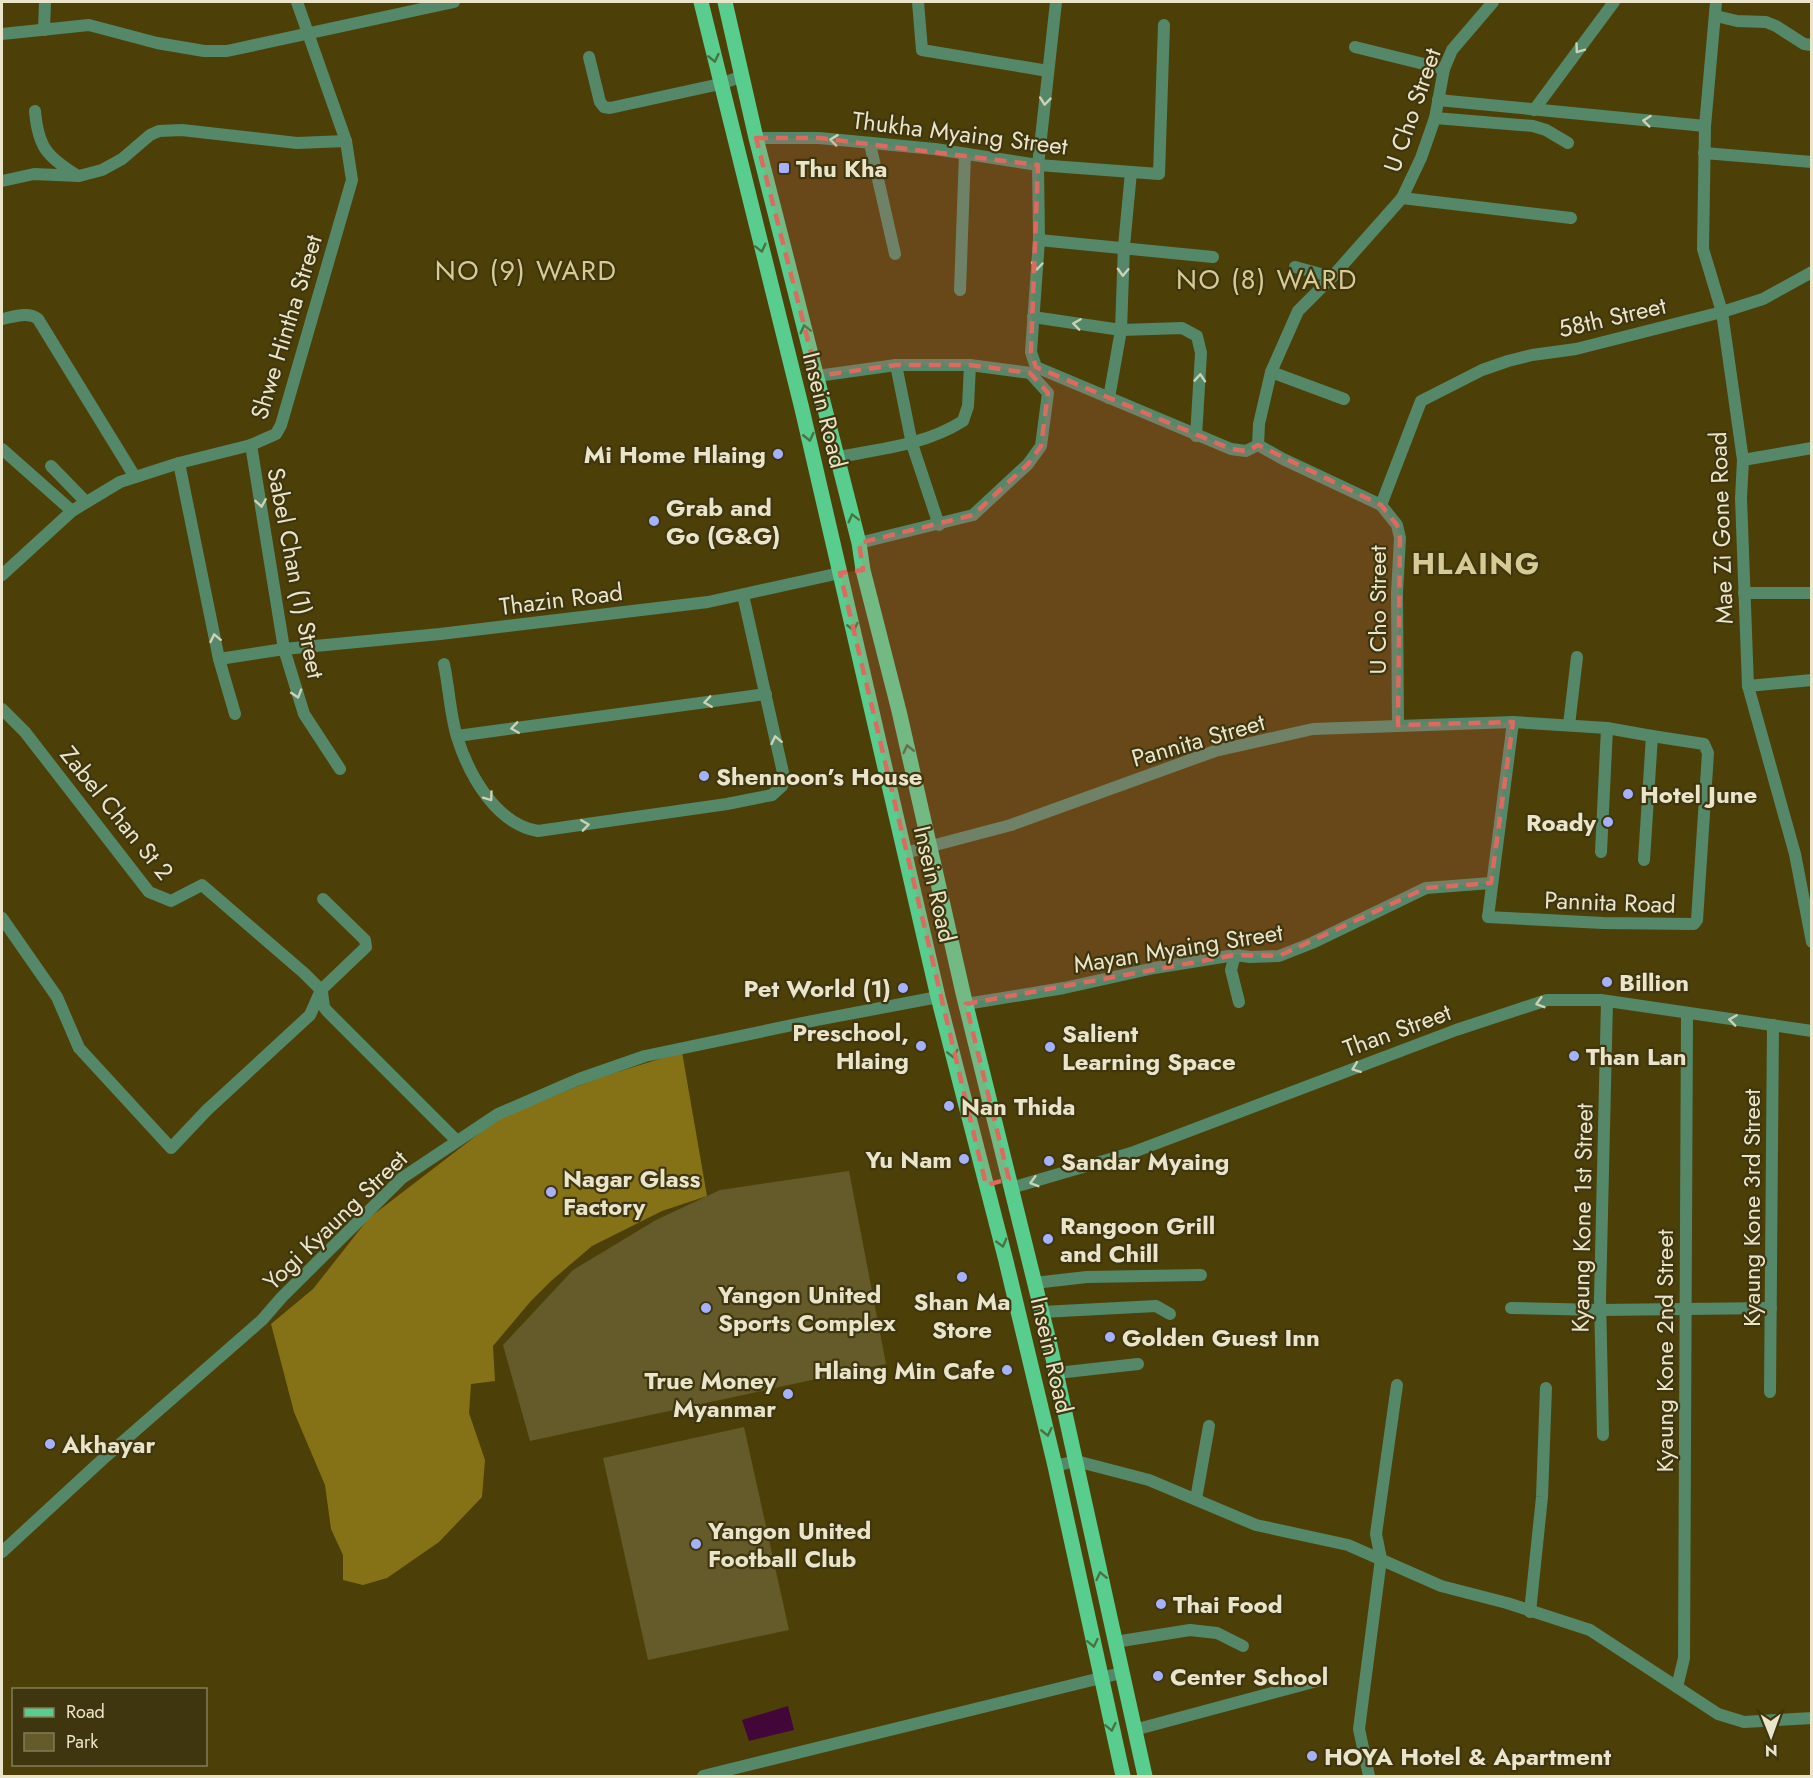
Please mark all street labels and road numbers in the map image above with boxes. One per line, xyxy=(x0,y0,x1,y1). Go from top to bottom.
street label: U Cho Street xyxy=(1374,43,1450,177)
street label: Thukha Myaing Street xyxy=(850,102,1070,164)
street label: Shwe Hintha Street xyxy=(241,230,331,424)
street label: 58th Street xyxy=(1555,288,1669,346)
street label: Insein Road xyxy=(794,348,856,472)
street label: Mae Zi Gone Road xyxy=(1700,431,1742,625)
street label: Sabel Chan (1) Street xyxy=(258,465,334,682)
street label: U Cho Street xyxy=(1360,545,1395,674)
street label: Thazin Road xyxy=(497,574,625,624)
street label: Pannita Street xyxy=(1127,704,1269,776)
street label: Zabel Chan St 2 xyxy=(52,738,182,888)
street label: Insein Road xyxy=(905,822,965,946)
street label: Pannita Road xyxy=(1544,882,1676,922)
street label: Mayan Myaing Street xyxy=(1071,914,1285,982)
street label: Than Street xyxy=(1338,994,1456,1066)
street label: Kyaung Kone 3rd Street xyxy=(1734,1089,1769,1327)
street label: Kyaung Kone 1st Street xyxy=(1563,1103,1602,1333)
street label: Yogi Kyaung Street xyxy=(255,1142,415,1298)
street label: Kyaung Kone 2nd Street xyxy=(1647,1229,1682,1473)
street label: Insein Road xyxy=(1022,1293,1082,1417)

